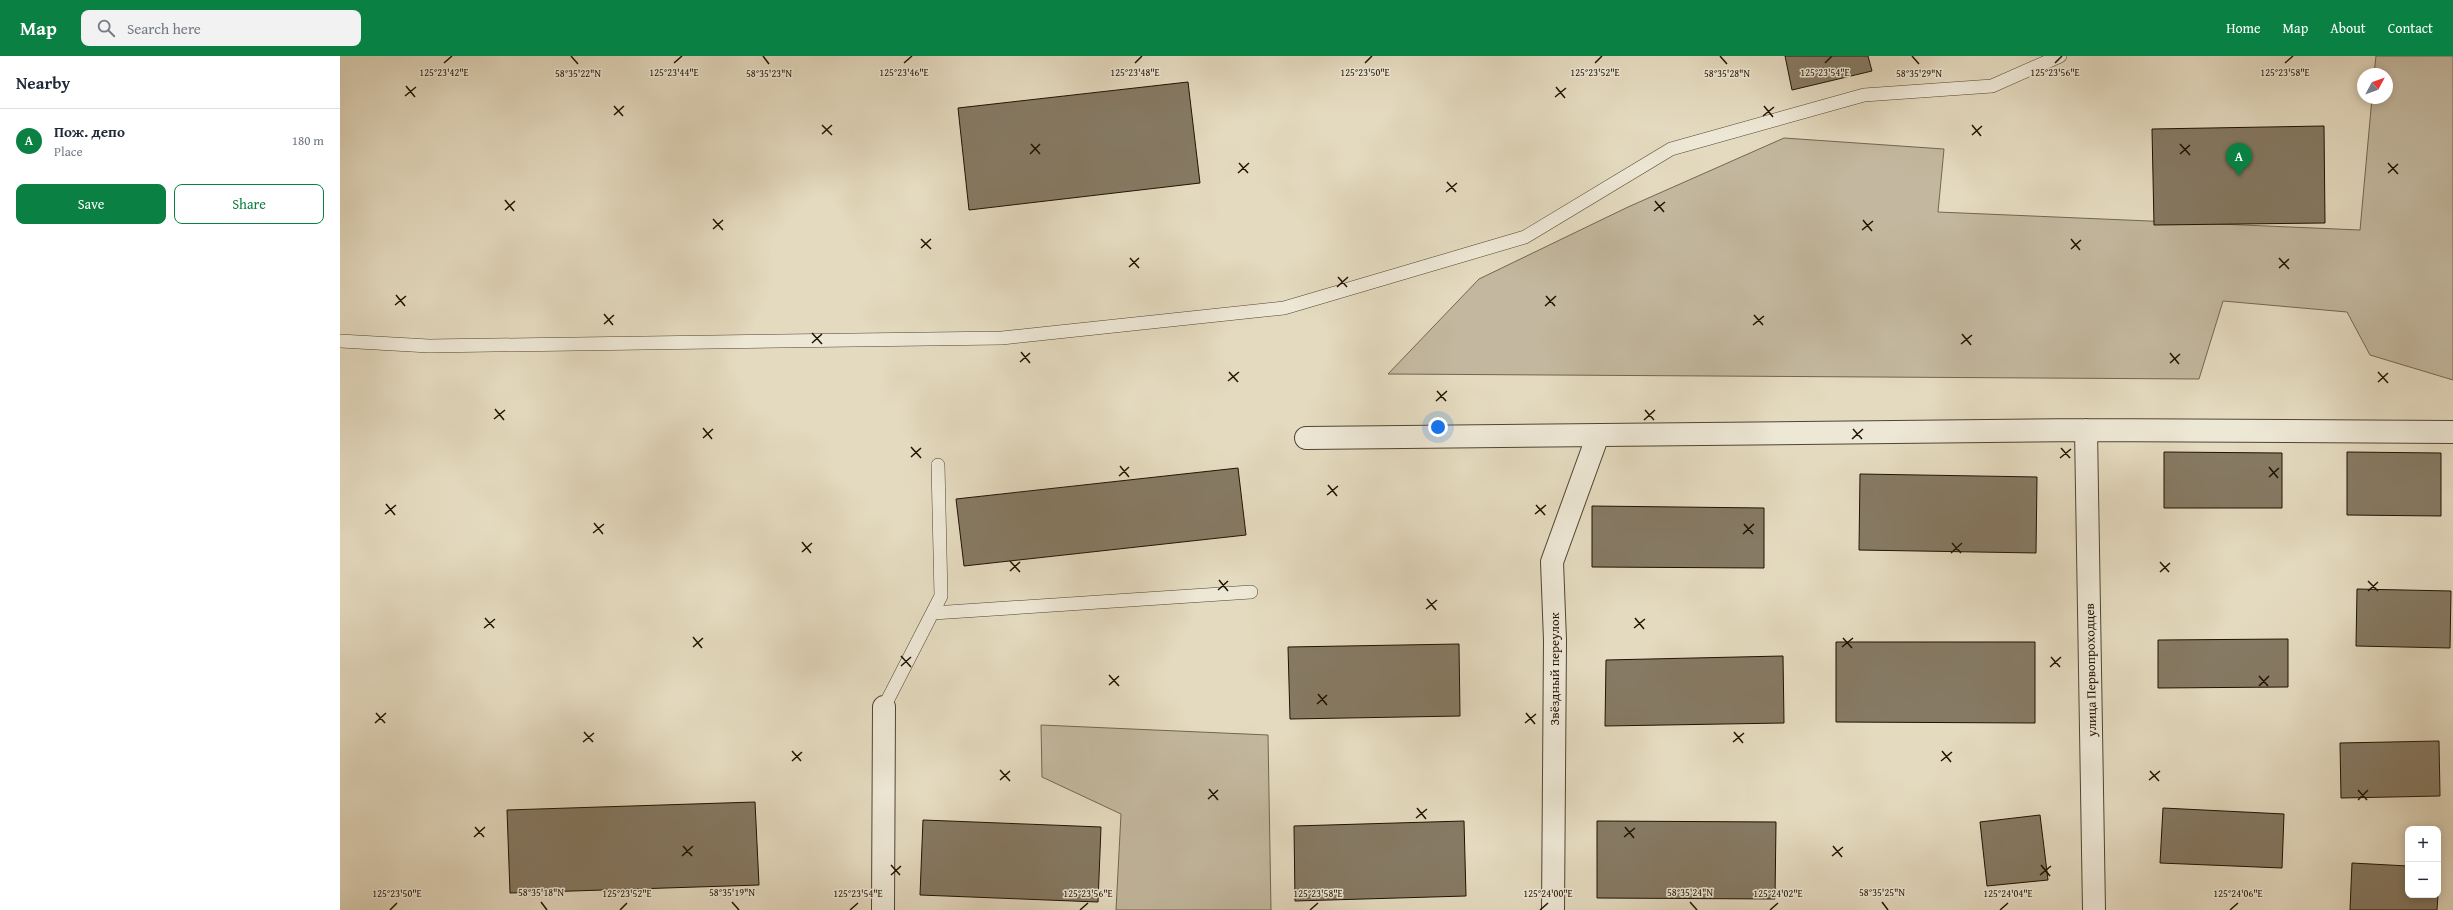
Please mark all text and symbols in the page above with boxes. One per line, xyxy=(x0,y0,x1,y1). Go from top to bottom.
search box xyxy=(81,10,361,46)
text: Map xyxy=(20,14,57,42)
icon: search xyxy=(95,17,117,39)
text: Search here xyxy=(127,18,201,39)
text: Home xyxy=(2226,18,2261,38)
text: Map xyxy=(2283,18,2308,38)
text: About xyxy=(2330,18,2366,38)
text: Contact xyxy=(2388,18,2433,38)
text: 125°23'42"E xyxy=(419,65,469,80)
text: 125°23'44"E xyxy=(649,65,699,80)
text: 125°23'46"E xyxy=(879,65,929,80)
text: 125°23'48"E xyxy=(1110,65,1160,80)
text: 125°23'50"E xyxy=(1340,65,1390,80)
text: 125°23'52"E xyxy=(1570,65,1620,80)
text: 125°23'54"E xyxy=(1800,65,1850,80)
text: 125°23'56"E xyxy=(2030,65,2080,80)
text: 125°23'58"E xyxy=(2260,65,2310,80)
text: 58°35'22"N xyxy=(555,66,601,81)
text: 58°35'23"N xyxy=(746,66,792,81)
text: 58°35'28"N xyxy=(1704,66,1750,81)
text: 58°35'29"N xyxy=(1896,66,1942,81)
north arrow xyxy=(2357,68,2393,104)
text: Nearby xyxy=(16,70,70,95)
text: Пож. депо xyxy=(54,121,125,142)
text: A xyxy=(25,131,33,150)
text: 180 m xyxy=(292,131,324,150)
text: Place xyxy=(54,142,83,161)
pin: A xyxy=(2226,143,2252,176)
button: Save xyxy=(16,184,166,224)
button: Share xyxy=(174,184,324,224)
your location xyxy=(1428,417,1448,437)
street label: улица Первопроходцев xyxy=(2080,603,2101,738)
street label: Звёздный переулок xyxy=(1545,612,1564,725)
map controls xyxy=(2405,826,2441,898)
button: + xyxy=(2405,826,2441,862)
button: − xyxy=(2405,862,2441,898)
text: 58°35'18"N xyxy=(518,885,564,900)
text: 58°35'19"N xyxy=(709,885,755,900)
text: 58°35'24"N xyxy=(1667,885,1713,900)
text: 58°35'25"N xyxy=(1859,885,1905,900)
text: 125°23'50"E xyxy=(372,886,422,901)
text: 125°23'52"E xyxy=(602,886,652,901)
text: 125°23'54"E xyxy=(833,886,883,901)
text: 125°23'56"E xyxy=(1063,886,1113,901)
text: 125°23'58"E xyxy=(1293,886,1343,901)
text: 125°24'00"E xyxy=(1523,886,1573,901)
text: 125°24'02"E xyxy=(1753,886,1803,901)
text: 125°24'04"E xyxy=(1983,886,2033,901)
text: 125°24'06"E xyxy=(2213,886,2263,901)

